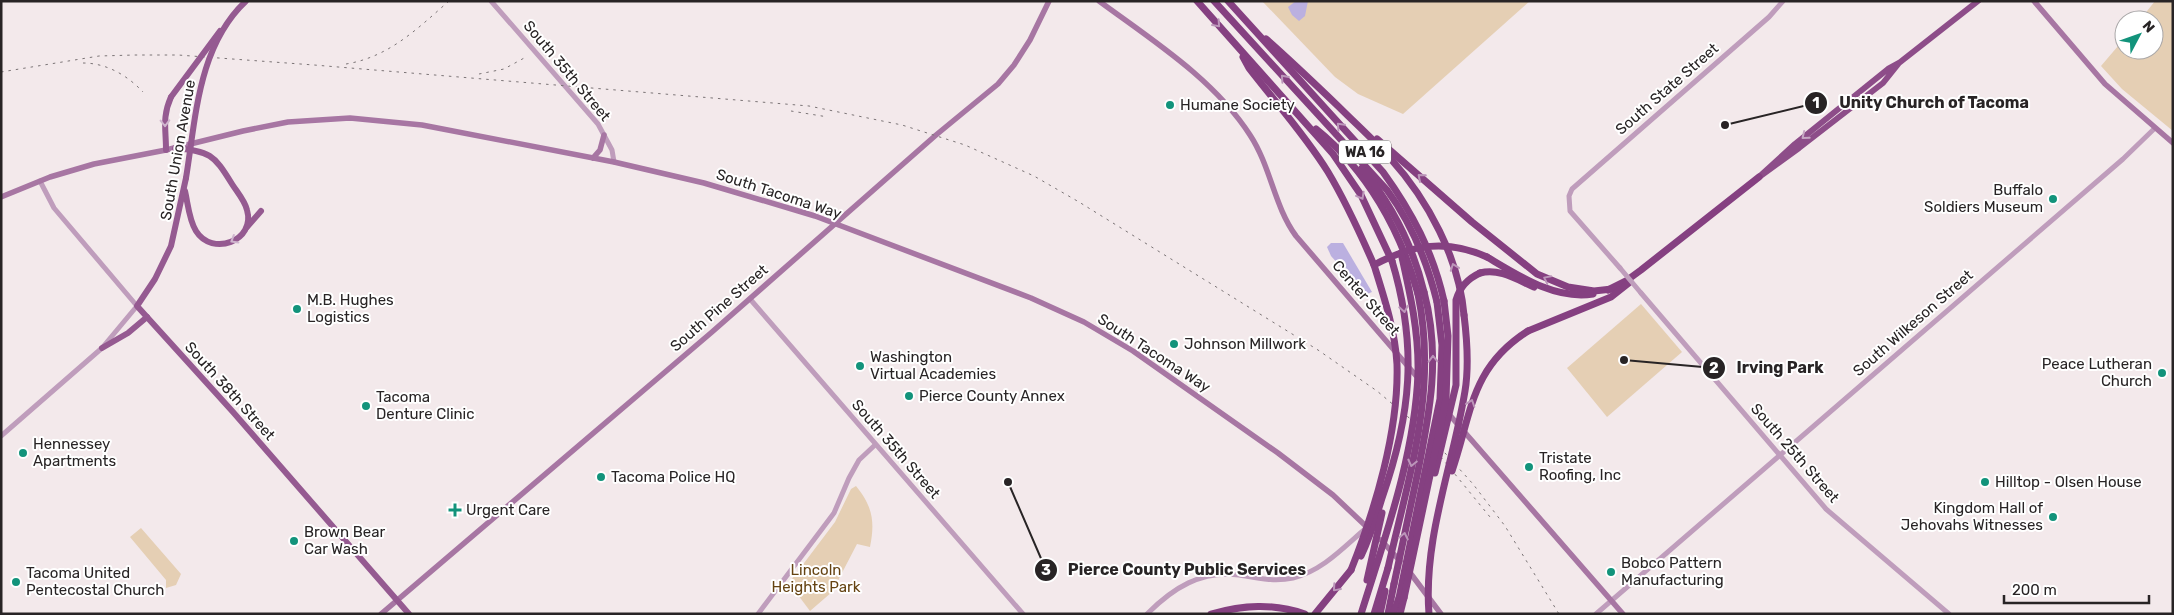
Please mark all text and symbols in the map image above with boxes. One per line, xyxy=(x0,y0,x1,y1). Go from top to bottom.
north arrow xyxy=(2114,10,2164,60)
street label: South 35th Street xyxy=(520,17,614,125)
text: N xyxy=(2139,17,2158,36)
one-way arrow xyxy=(1211,18,1220,27)
street label: South State Street xyxy=(1612,39,1722,139)
one-way arrow xyxy=(1281,75,1290,84)
street label: South Union Avenue xyxy=(157,78,199,222)
callout: Unity Church of Tacoma xyxy=(1803,87,2039,118)
text: Unity Church of Tacoma xyxy=(1839,93,2029,112)
text: 1 xyxy=(1812,94,1820,112)
place label: Humane Society xyxy=(1180,96,1295,114)
marker: Humane Society xyxy=(1164,99,1176,111)
one-way arrow xyxy=(160,120,170,128)
one-way arrow xyxy=(1337,123,1346,132)
one-way arrow xyxy=(1802,130,1811,138)
road number: WA 16 xyxy=(1339,140,1391,163)
street label: South Tacoma Way xyxy=(714,165,844,223)
one-way arrow xyxy=(1418,174,1427,183)
place label: Buffalo Soldiers Museum xyxy=(1924,181,2043,216)
one-way arrow xyxy=(1355,190,1365,199)
marker: Buffalo Soldiers Museum xyxy=(2047,193,2059,205)
one-way arrow xyxy=(230,234,239,244)
street label: Center Street xyxy=(1328,257,1404,339)
street label: South Pine Street xyxy=(667,261,772,355)
one-way arrow xyxy=(1450,264,1460,272)
street label: South Wilkeson Street xyxy=(1849,266,1977,380)
one-way arrow xyxy=(1544,275,1553,285)
place label: M.B. Hughes Logistics xyxy=(307,291,394,326)
marker: M.B. Hughes Logistics xyxy=(291,303,303,315)
one-way arrow xyxy=(1398,304,1408,313)
street label: South Tacoma Way xyxy=(1094,310,1214,396)
place label: Johnson Millwork xyxy=(1184,335,1306,353)
street label: South 38th Street xyxy=(181,338,279,444)
marker: Johnson Millwork xyxy=(1168,338,1180,350)
place label: Washington Virtual Academies xyxy=(870,348,996,383)
callout: Irving Park xyxy=(1702,352,1834,383)
one-way arrow xyxy=(1428,355,1439,363)
place label: Peace Lutheran Church xyxy=(2042,355,2152,390)
text: Irving Park xyxy=(1736,358,1824,377)
text: 2 xyxy=(1709,359,1719,377)
marker: Washington Virtual Academies xyxy=(854,360,866,372)
marker: Peace Lutheran Church xyxy=(2156,367,2168,379)
place label: Pierce County Annex xyxy=(919,387,1065,405)
place label: Tacoma Denture Clinic xyxy=(376,388,475,423)
marker: Pierce County Annex xyxy=(903,390,915,402)
street label: South 35th Street xyxy=(848,396,944,502)
one-way arrow xyxy=(1466,399,1476,408)
marker: Tacoma Denture Clinic xyxy=(360,400,372,412)
street label: South 25th Street xyxy=(1747,400,1843,506)
place label: Hennessey Apartments xyxy=(33,435,116,470)
marker: Hennessey Apartments xyxy=(17,447,29,459)
place label: Tristate Roofing, Inc xyxy=(1539,449,1621,484)
one-way arrow xyxy=(1407,459,1418,468)
marker: Tristate Roofing, Inc xyxy=(1523,461,1535,473)
place label: Tacoma Police HQ xyxy=(611,468,735,486)
marker: Tacoma Police HQ xyxy=(595,471,607,483)
place label: Hilltop - Olsen House xyxy=(1995,473,2142,491)
marker: Hilltop - Olsen House xyxy=(1979,476,1991,488)
place label: Kingdom Hall of Jehovahs Witnesses xyxy=(1901,499,2043,534)
place label: Urgent Care xyxy=(466,501,550,519)
marker: Urgent Care xyxy=(448,503,462,517)
marker: Kingdom Hall of Jehovahs Witnesses xyxy=(2047,511,2059,523)
place label: Brown Bear Car Wash xyxy=(304,523,385,558)
one-way arrow xyxy=(1398,532,1409,540)
marker: Brown Bear Car Wash xyxy=(288,535,300,547)
callout: Pierce County Public Services xyxy=(1033,554,1317,585)
place label: Bobco Pattern Manufacturing xyxy=(1621,554,1724,589)
text: Pierce County Public Services xyxy=(1068,560,1306,579)
park label: Lincoln Heights Park xyxy=(771,561,861,596)
text: 3 xyxy=(1041,561,1051,579)
place label: Tacoma United Pentecostal Church xyxy=(26,564,164,599)
marker: Bobco Pattern Manufacturing xyxy=(1605,566,1617,578)
scale bar xyxy=(2004,572,2149,604)
marker: Tacoma United Pentecostal Church xyxy=(10,576,22,588)
text: 200 m xyxy=(2012,581,2057,599)
one-way arrow xyxy=(1333,583,1342,592)

